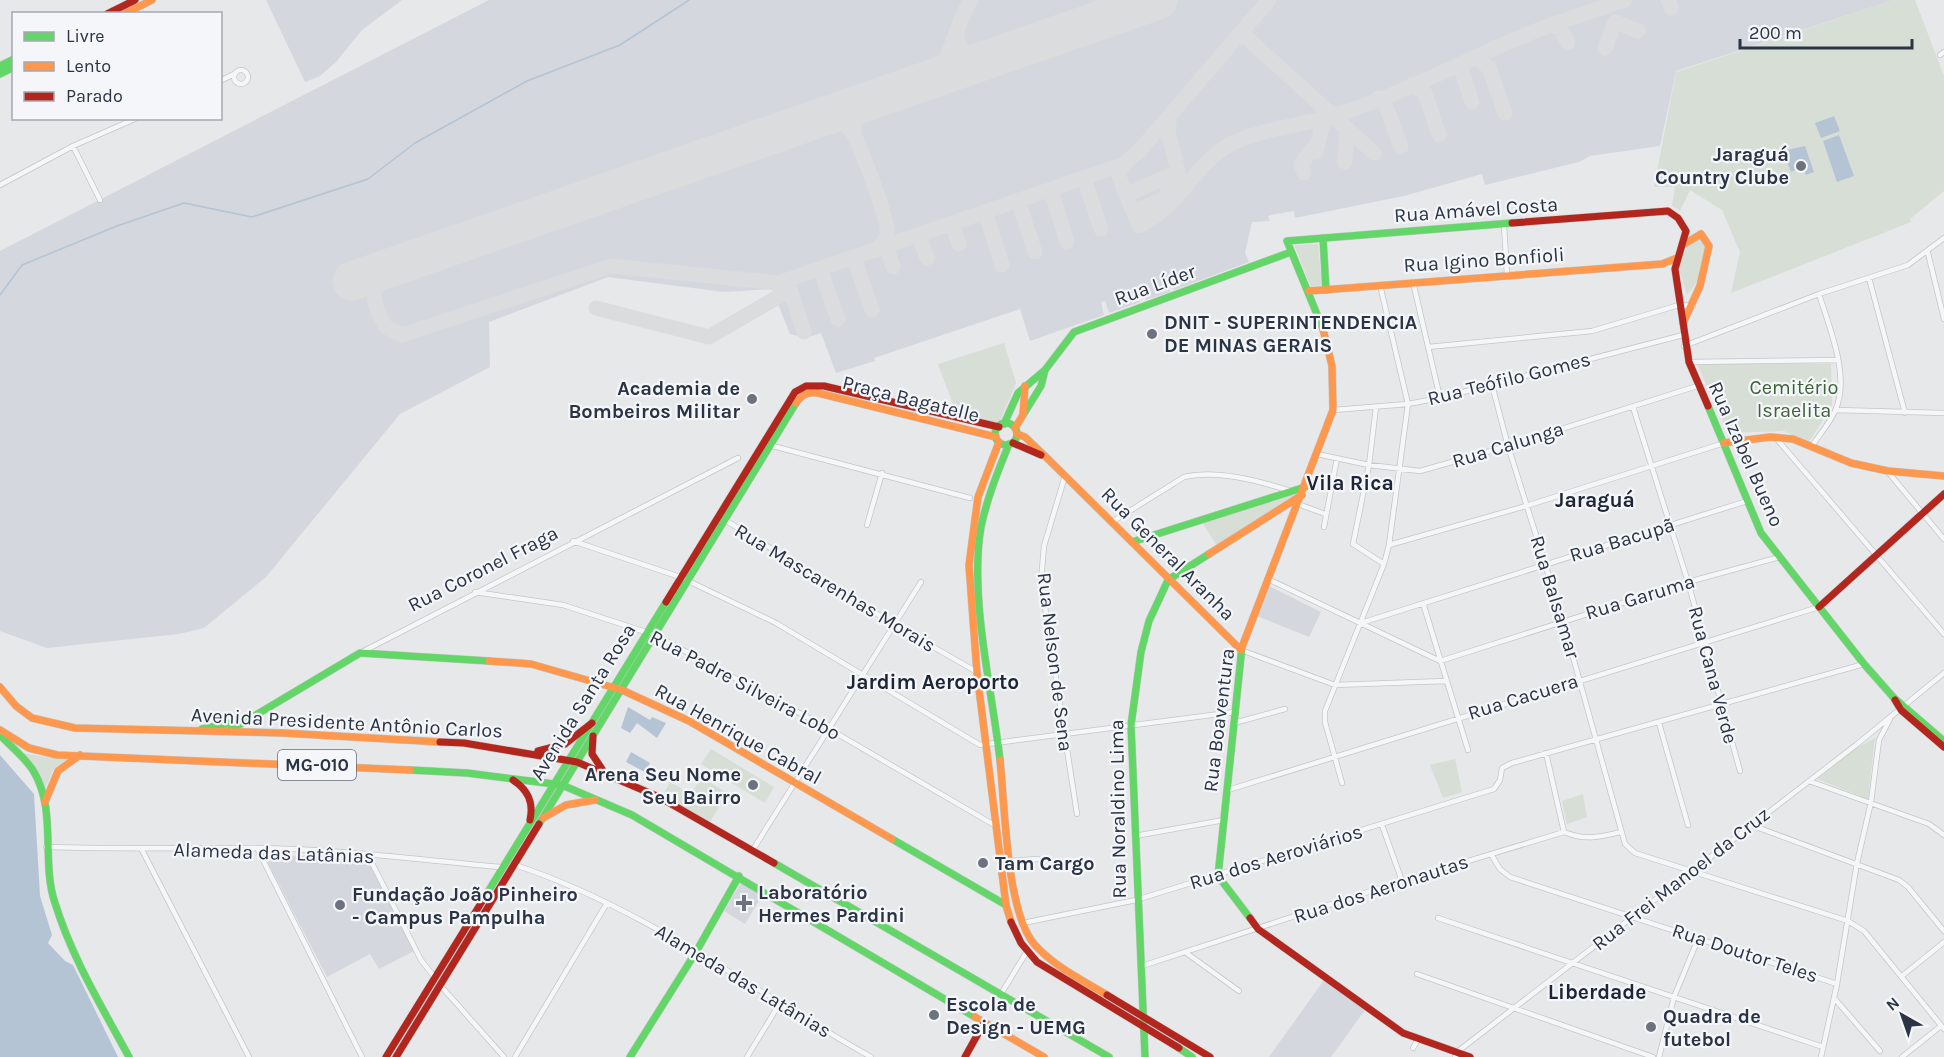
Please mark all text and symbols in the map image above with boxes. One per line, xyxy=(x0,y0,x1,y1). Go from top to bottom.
legend xyxy=(12,12,222,120)
scale bar xyxy=(1740,12,1912,50)
text: 200 m xyxy=(1749,22,1802,44)
text: Livre xyxy=(66,25,105,47)
text: Lento xyxy=(66,55,111,77)
text: Parado xyxy=(66,85,123,107)
place label: Jaraguá Country Clube xyxy=(1655,143,1789,189)
marker: Jaraguá Country Clube xyxy=(1794,159,1808,173)
street label: Rua Amável Costa xyxy=(1393,193,1559,227)
street label: Rua Igino Bonfioli xyxy=(1403,243,1565,277)
street label: Rua Líder xyxy=(1111,259,1199,310)
place label: DNIT - SUPERINTENDENCIA DE MINAS GERAIS xyxy=(1164,311,1418,357)
marker: DNIT - SUPERINTENDENCIA DE MINAS GERAIS xyxy=(1145,327,1159,341)
street label: Rua Teófilo Gomes xyxy=(1425,348,1593,410)
street label: Praça Bagatelle xyxy=(840,371,982,427)
park label: Cemitério Israelita xyxy=(1749,376,1839,422)
place label: Academia de Bombeiros Militar xyxy=(568,377,740,423)
street label: Rua Izabel Bueno xyxy=(1704,378,1788,530)
marker: Academia de Bombeiros Militar xyxy=(745,392,759,406)
street label: Rua Calunga xyxy=(1449,417,1567,473)
district label: Vila Rica xyxy=(1306,471,1394,495)
street label: Rua General Aranha xyxy=(1097,483,1239,625)
district label: Jaraguá xyxy=(1555,488,1635,512)
street label: Rua Bacupã xyxy=(1567,513,1677,567)
street label: Rua Mascarenhas Morais xyxy=(730,519,940,657)
street label: Rua Coronel Fraga xyxy=(404,521,562,617)
street label: Rua Balsamar xyxy=(1525,533,1585,662)
street label: Rua Garuma xyxy=(1583,569,1697,625)
street label: Rua Nelson de Sena xyxy=(1033,571,1077,753)
street label: Rua Cana Verde xyxy=(1684,604,1742,746)
street label: Avenida Santa Rosa xyxy=(526,620,640,784)
street label: Rua Padre Silveira Lobo xyxy=(646,625,844,745)
street label: Rua Boaventura xyxy=(1199,647,1239,793)
street label: Rua Cacuera xyxy=(1465,669,1581,725)
district label: Jardim Aeroporto xyxy=(847,670,1019,694)
street label: Rua Henrique Cabral xyxy=(651,679,825,789)
street label: Avenida Presidente Antônio Carlos xyxy=(191,703,503,743)
street label: Rua Noraldino Lima xyxy=(1105,719,1131,899)
road number: MG-010 xyxy=(278,750,356,780)
place label: Arena Seu Nome Seu Bairro xyxy=(585,763,741,809)
marker: Arena Seu Nome Seu Bairro xyxy=(746,778,760,792)
street label: Rua Frei Manoel da Cruz xyxy=(1588,802,1774,956)
street label: Rua dos Aeroviários xyxy=(1187,820,1365,894)
street label: Alameda das Latânias xyxy=(173,838,375,868)
street label: Rua dos Aeronautas xyxy=(1291,850,1471,928)
place label: Tam Cargo xyxy=(995,852,1095,875)
marker: Tam Cargo xyxy=(976,856,990,870)
place label: Laboratório Hermes Pardini xyxy=(758,881,905,927)
place label: Fundação João Pinheiro - Campus Pampulha xyxy=(352,883,578,929)
marker: Laboratório Hermes Pardini xyxy=(735,894,753,912)
marker: Fundação João Pinheiro - Campus Pampulha xyxy=(333,898,347,912)
street label: Alameda das Latânias xyxy=(651,919,835,1043)
street label: Rua Doutor Teles xyxy=(1669,919,1821,987)
district label: Liberdade xyxy=(1548,980,1646,1004)
north arrow xyxy=(1872,985,1932,1045)
place label: Escola de Design - UEMG xyxy=(946,993,1086,1039)
text: N xyxy=(1882,993,1903,1015)
place label: Quadra de futebol xyxy=(1663,1005,1761,1051)
marker: Escola de Design - UEMG xyxy=(927,1008,941,1022)
marker: Quadra de futebol xyxy=(1644,1020,1658,1034)

